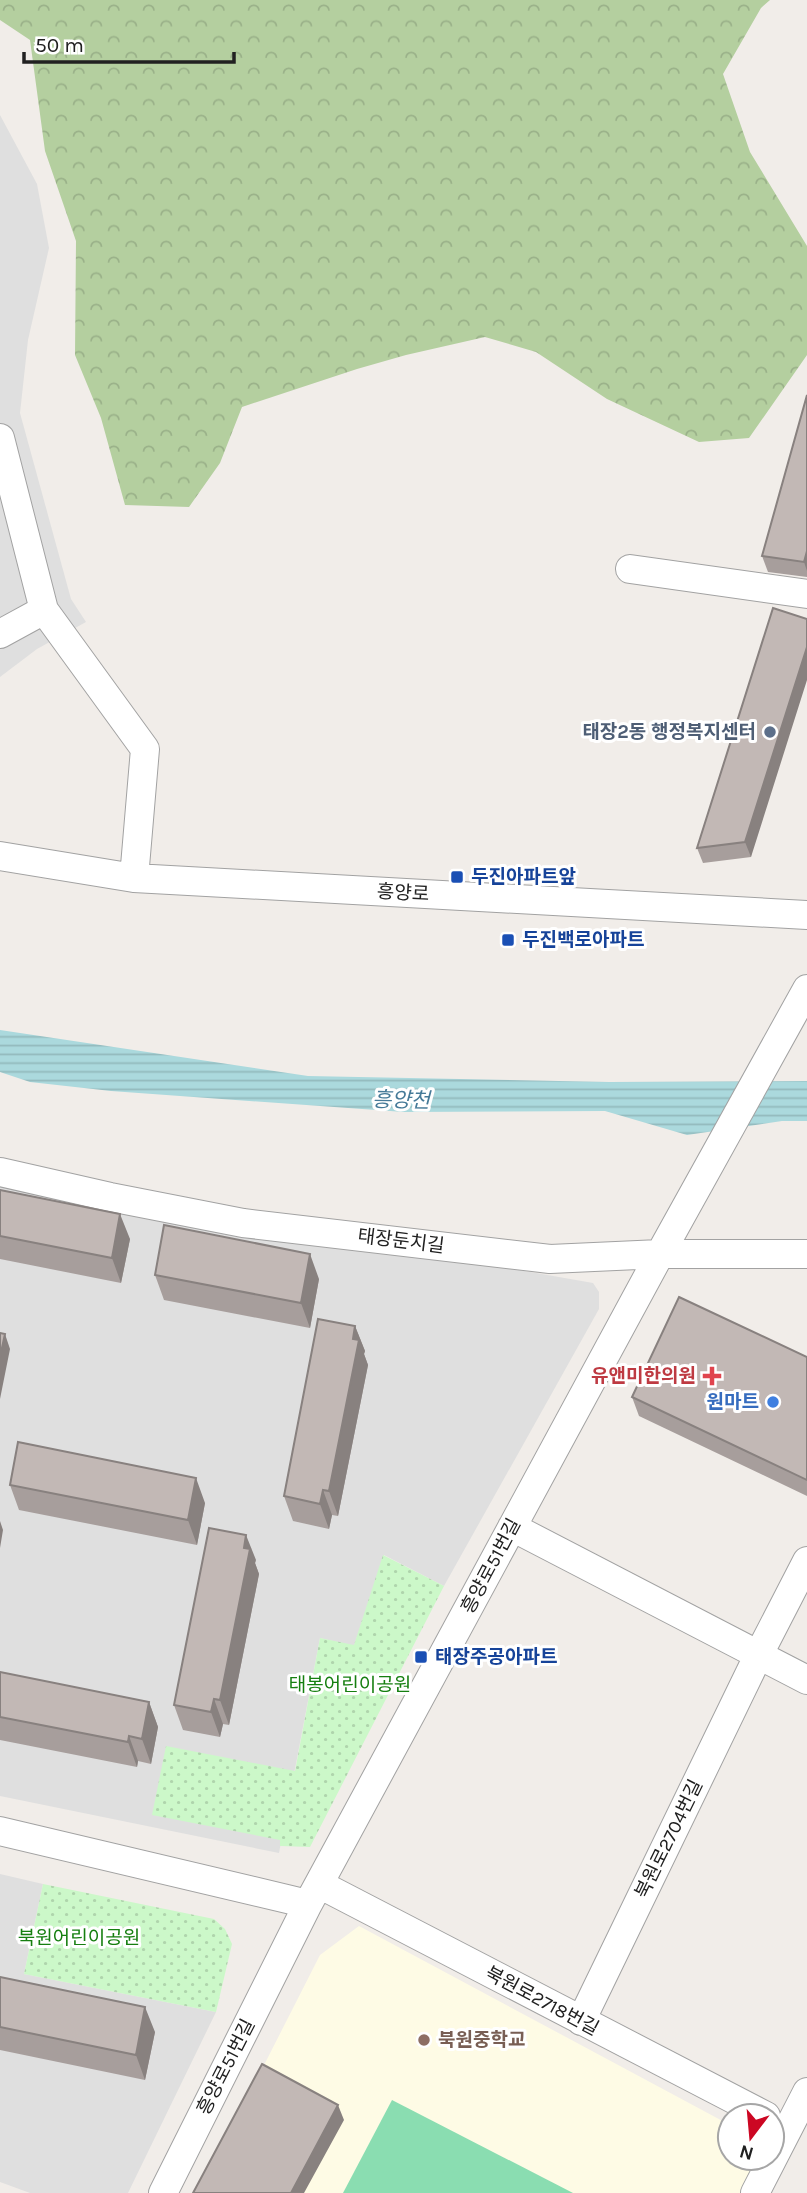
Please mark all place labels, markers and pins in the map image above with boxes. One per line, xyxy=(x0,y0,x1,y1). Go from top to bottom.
place label: 태장2동 행정복지센터 xyxy=(582,721,756,743)
marker: 태장2동 행정복지센터 xyxy=(762,724,778,740)
place label: 두진아파트앞 xyxy=(471,866,576,888)
marker: 두진아파트앞 xyxy=(449,869,465,885)
place label: 두진백로아파트 xyxy=(522,929,644,951)
marker: 두진백로아파트 xyxy=(500,932,516,948)
place label: 유앤미한의원 xyxy=(591,1365,696,1387)
marker: 유앤미한의원 xyxy=(702,1366,722,1386)
place label: 원마트 xyxy=(707,1391,759,1413)
marker: 원마트 xyxy=(765,1394,781,1410)
place label: 태장주공아파트 xyxy=(435,1646,557,1668)
marker: 태장주공아파트 xyxy=(413,1649,429,1665)
place label: 북원중학교 xyxy=(438,2029,525,2051)
marker: 북원중학교 xyxy=(416,2032,432,2048)

